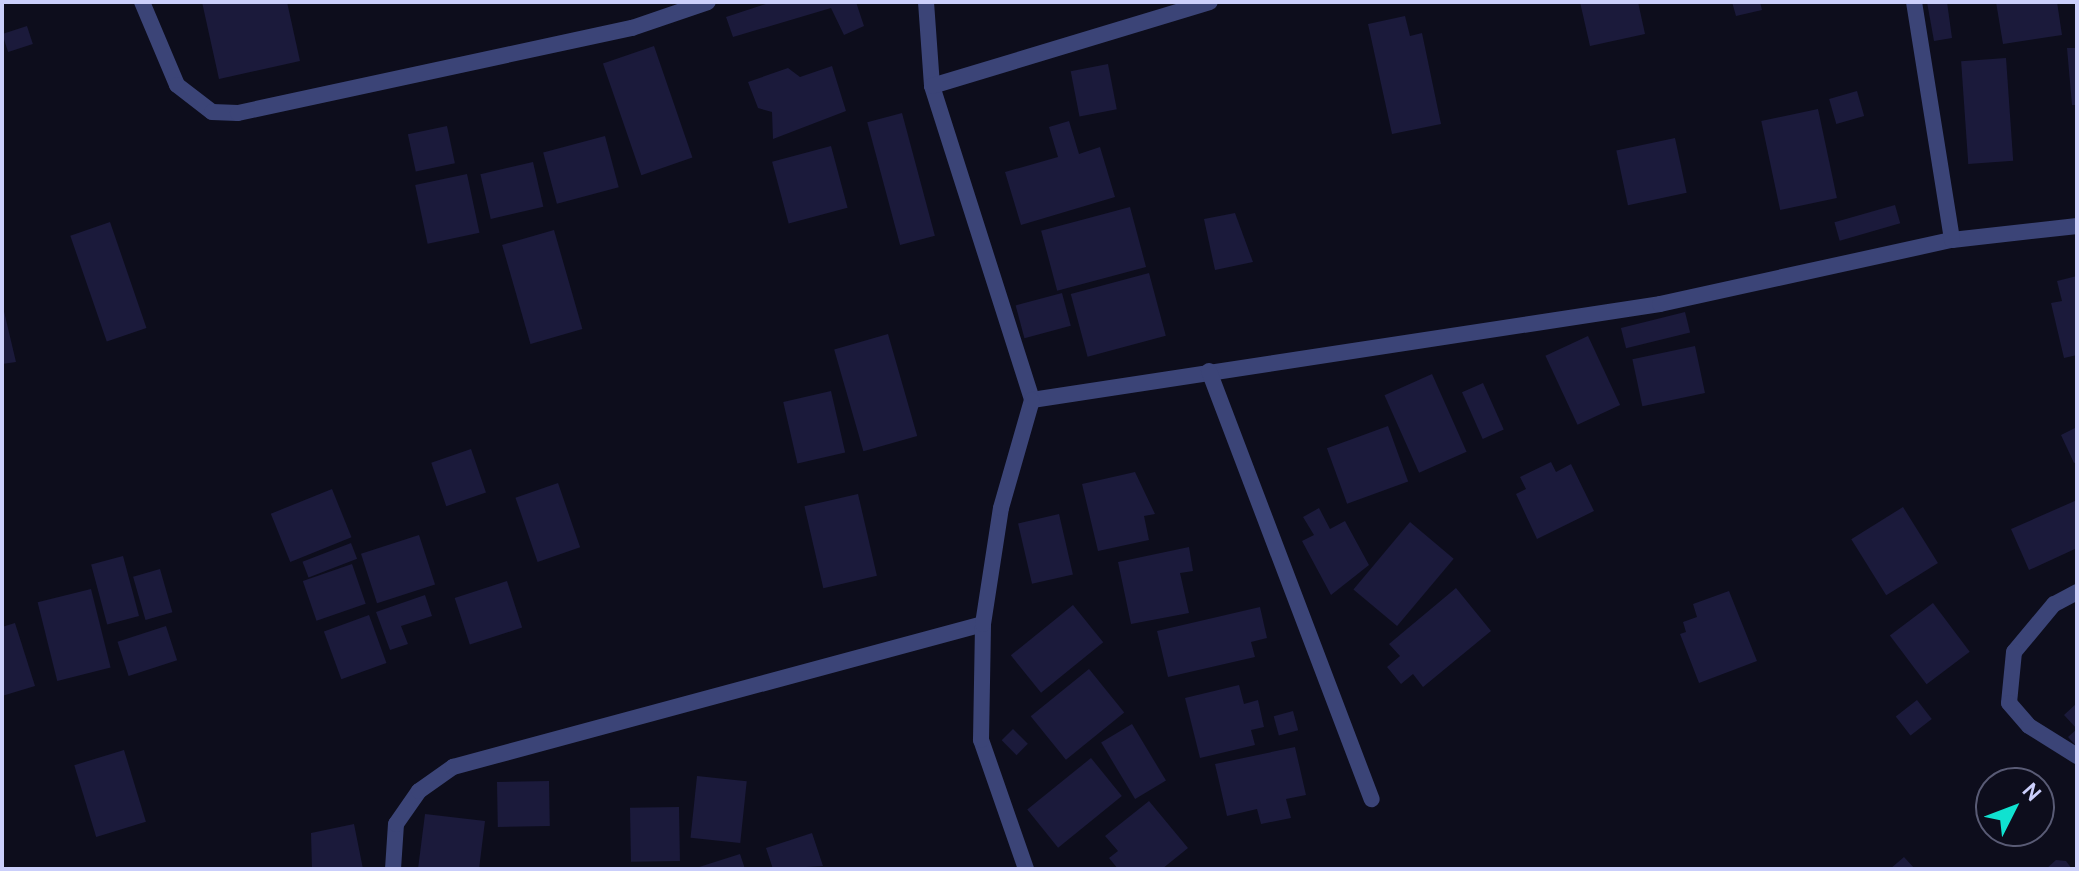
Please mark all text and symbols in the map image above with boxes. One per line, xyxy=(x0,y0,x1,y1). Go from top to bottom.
north arrow xyxy=(1975,767,2055,847)
text: N xyxy=(2016,777,2047,807)

